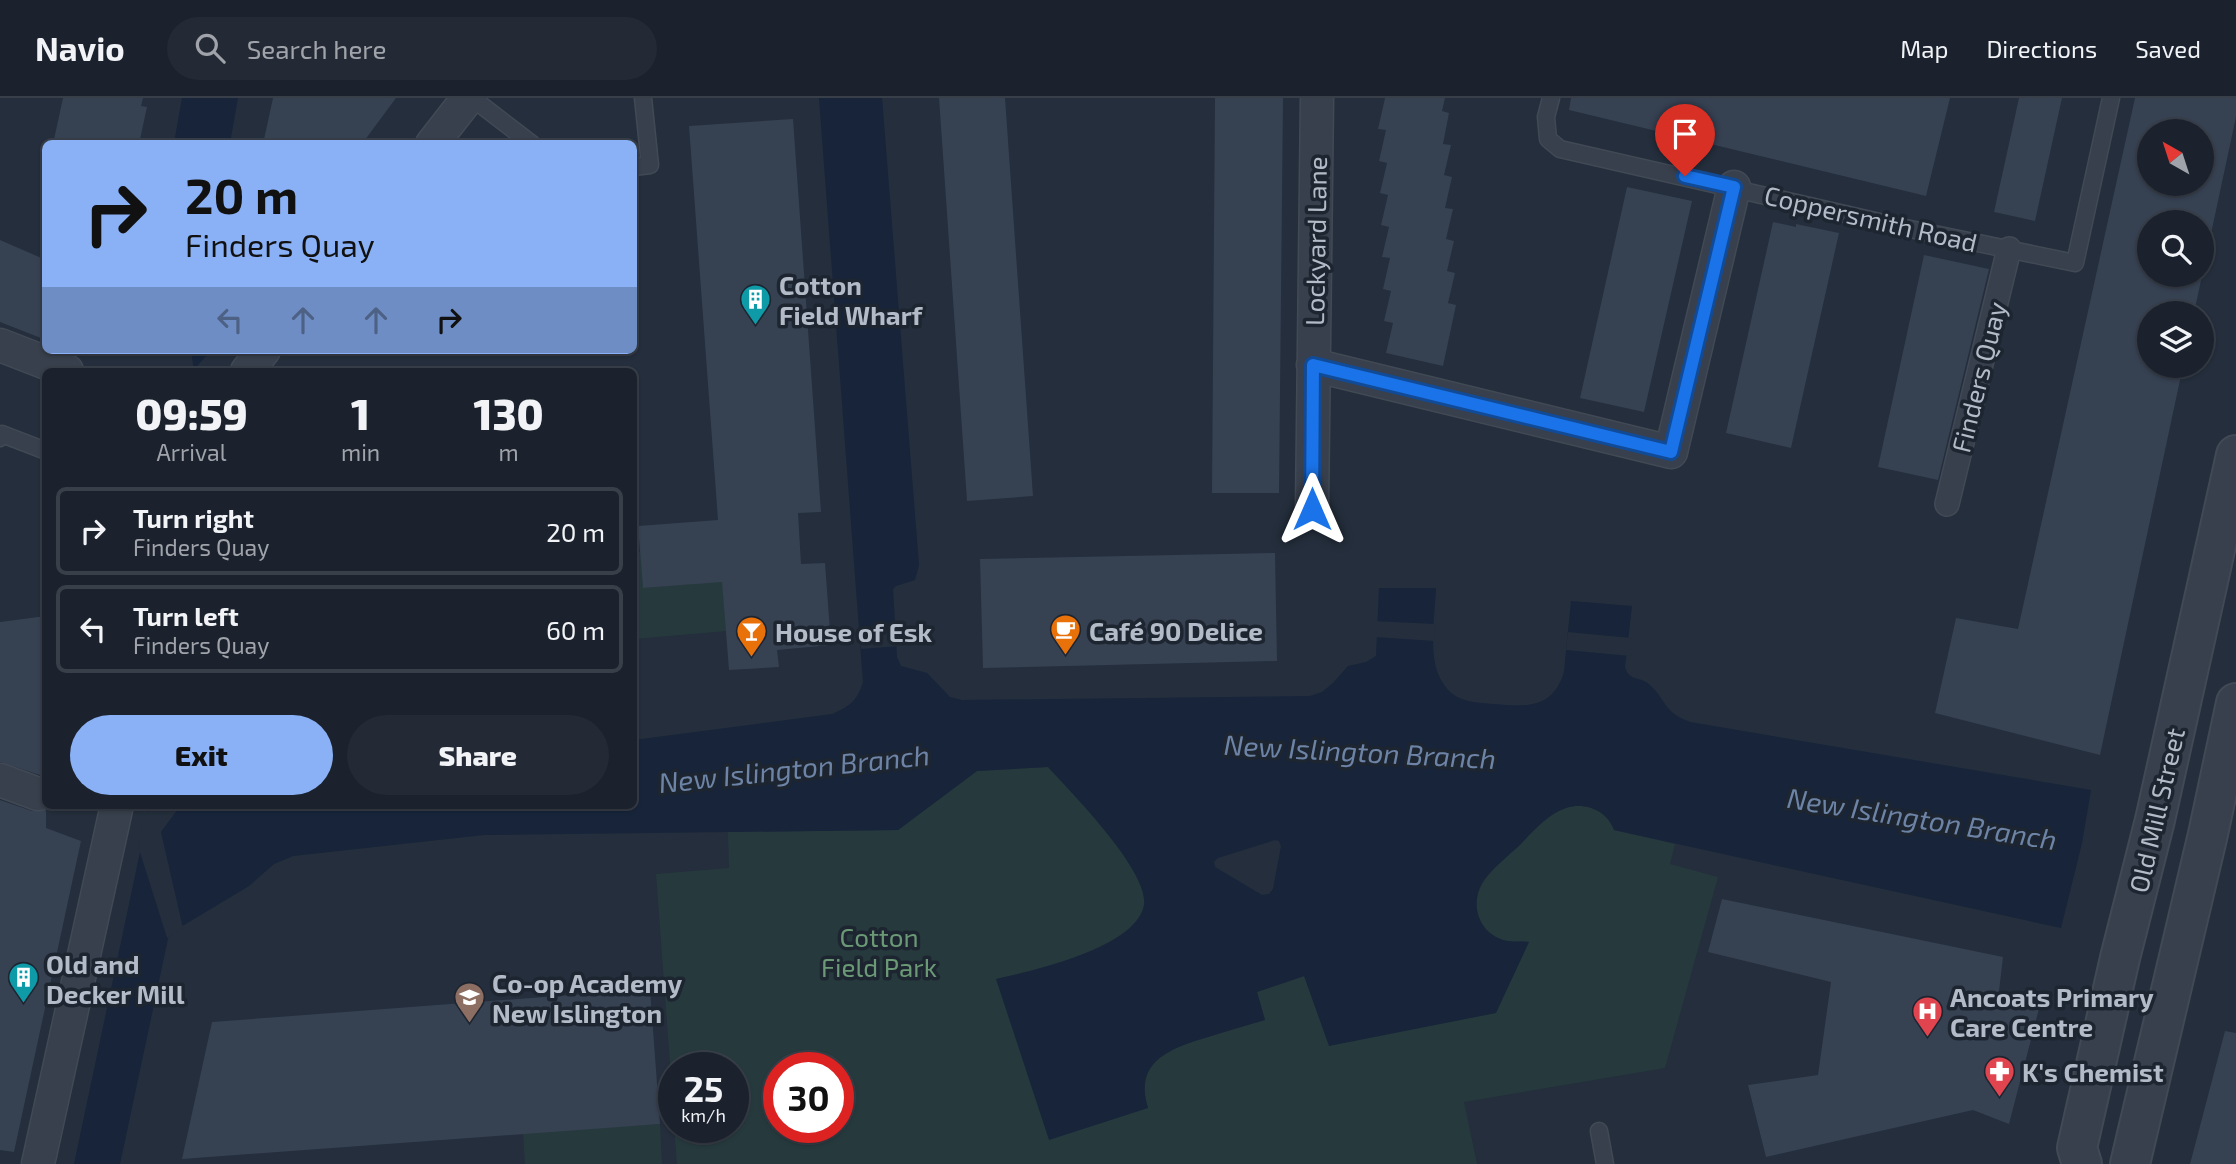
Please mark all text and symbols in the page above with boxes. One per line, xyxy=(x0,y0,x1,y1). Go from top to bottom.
search box xyxy=(167,17,657,80)
text: Navio xyxy=(35,28,125,68)
icon: search xyxy=(191,29,229,67)
text: Search here xyxy=(247,33,386,64)
text: Map xyxy=(1900,34,1948,63)
text: Directions xyxy=(1986,34,2097,63)
text: Saved xyxy=(2135,34,2201,63)
pin xyxy=(1655,104,1715,176)
icon: arrive xyxy=(1666,115,1704,153)
north arrow xyxy=(2137,119,2214,196)
map controls xyxy=(2137,119,2214,378)
street label: Lockyard Lane xyxy=(1298,156,1332,326)
text: 20 m xyxy=(185,165,298,224)
icon: right xyxy=(70,168,161,259)
street label: Coppersmith Road xyxy=(1762,178,1980,258)
button: search xyxy=(2137,210,2214,287)
text: Finders Quay xyxy=(185,225,375,263)
place label: Cotton Field Wharf xyxy=(779,269,924,330)
building icon: Cotton Field Wharf xyxy=(739,282,773,326)
street label: Finders Quay xyxy=(1944,298,2012,456)
icon: left xyxy=(211,301,249,339)
icon: ahead xyxy=(284,301,322,339)
icon: ahead xyxy=(357,301,395,339)
icon: right xyxy=(430,301,468,339)
button: layers xyxy=(2137,301,2214,378)
text: 09:59 xyxy=(135,388,248,438)
text: 1 xyxy=(351,388,370,438)
text: 130 xyxy=(474,388,544,438)
text: Arrival xyxy=(156,438,226,466)
text: min xyxy=(341,438,380,466)
text: m xyxy=(499,438,519,466)
position arrow xyxy=(1275,472,1349,546)
text: Turn right xyxy=(133,502,254,533)
icon: right xyxy=(74,512,112,550)
text: 20 m xyxy=(546,516,605,547)
text: Finders Quay xyxy=(133,533,269,561)
text: Turn left xyxy=(133,600,239,631)
icon: left xyxy=(74,610,112,648)
cafe icon: Café 90 Delice xyxy=(1049,613,1083,657)
text: 60 m xyxy=(546,614,605,645)
bar icon: House of Esk xyxy=(735,614,769,658)
place label: Café 90 Delice xyxy=(1089,615,1263,646)
place label: House of Esk xyxy=(775,616,933,647)
text: Finders Quay xyxy=(133,631,269,659)
button: Exit xyxy=(70,715,333,795)
button: Share xyxy=(347,715,609,795)
street label: Old Mill Street xyxy=(2122,725,2190,895)
water label: New Islington Branch xyxy=(1223,727,1497,775)
water label: New Islington Branch xyxy=(657,737,931,799)
water label: New Islington Branch xyxy=(1785,780,2059,856)
park label: Cotton Field Park xyxy=(821,921,937,982)
place label: Old and Decker Mill xyxy=(46,948,185,1009)
building icon: Old and Decker Mill xyxy=(6,961,40,1005)
place label: Co-op Academy New Islington xyxy=(492,967,682,1028)
school or university icon: Co-op Academy New Islington xyxy=(452,980,486,1024)
place label: Ancoats Primary Care Centre xyxy=(1950,981,2154,1042)
hospital icon: Ancoats Primary Care Centre xyxy=(1910,994,1944,1038)
speed limit sign: 30 xyxy=(763,1052,854,1143)
pharmacy icon: K's Chemist xyxy=(1982,1054,2016,1098)
place label: K's Chemist xyxy=(2022,1056,2164,1087)
text: 25 xyxy=(684,1067,723,1109)
text: km/h xyxy=(681,1104,726,1126)

